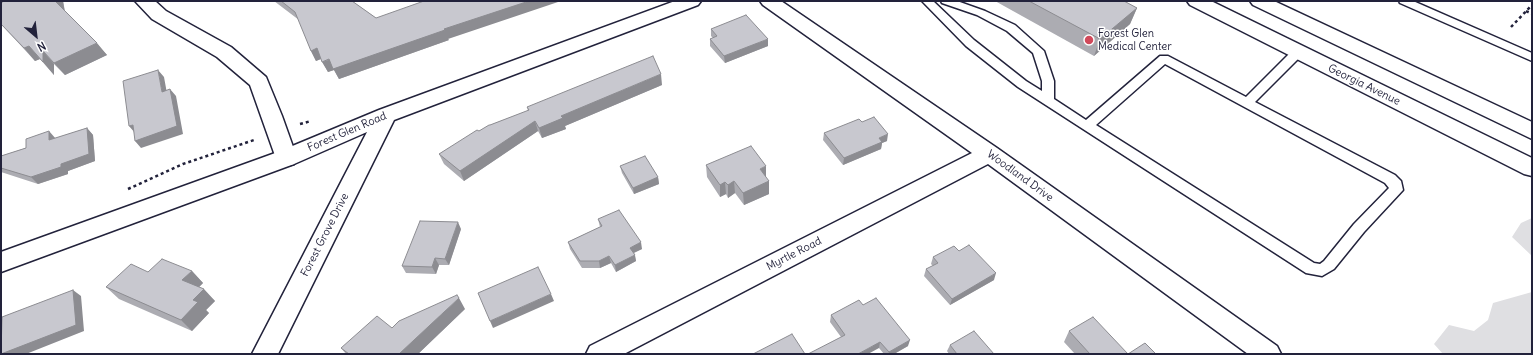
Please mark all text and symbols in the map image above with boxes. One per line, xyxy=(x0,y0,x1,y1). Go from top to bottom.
north arrow xyxy=(16,16,56,56)
place label: Forest Glen Medical Center xyxy=(1098,27,1172,53)
marker: Forest Glen Medical Center xyxy=(1083,34,1095,46)
text: N xyxy=(35,39,48,55)
street label: Georgia Avenue xyxy=(1326,62,1402,108)
street label: Forest Glen Road xyxy=(306,109,388,155)
street label: Woodland Drive xyxy=(984,148,1056,204)
street label: Forest Grove Drive xyxy=(298,191,352,279)
street label: Myrtle Road xyxy=(764,234,824,274)

